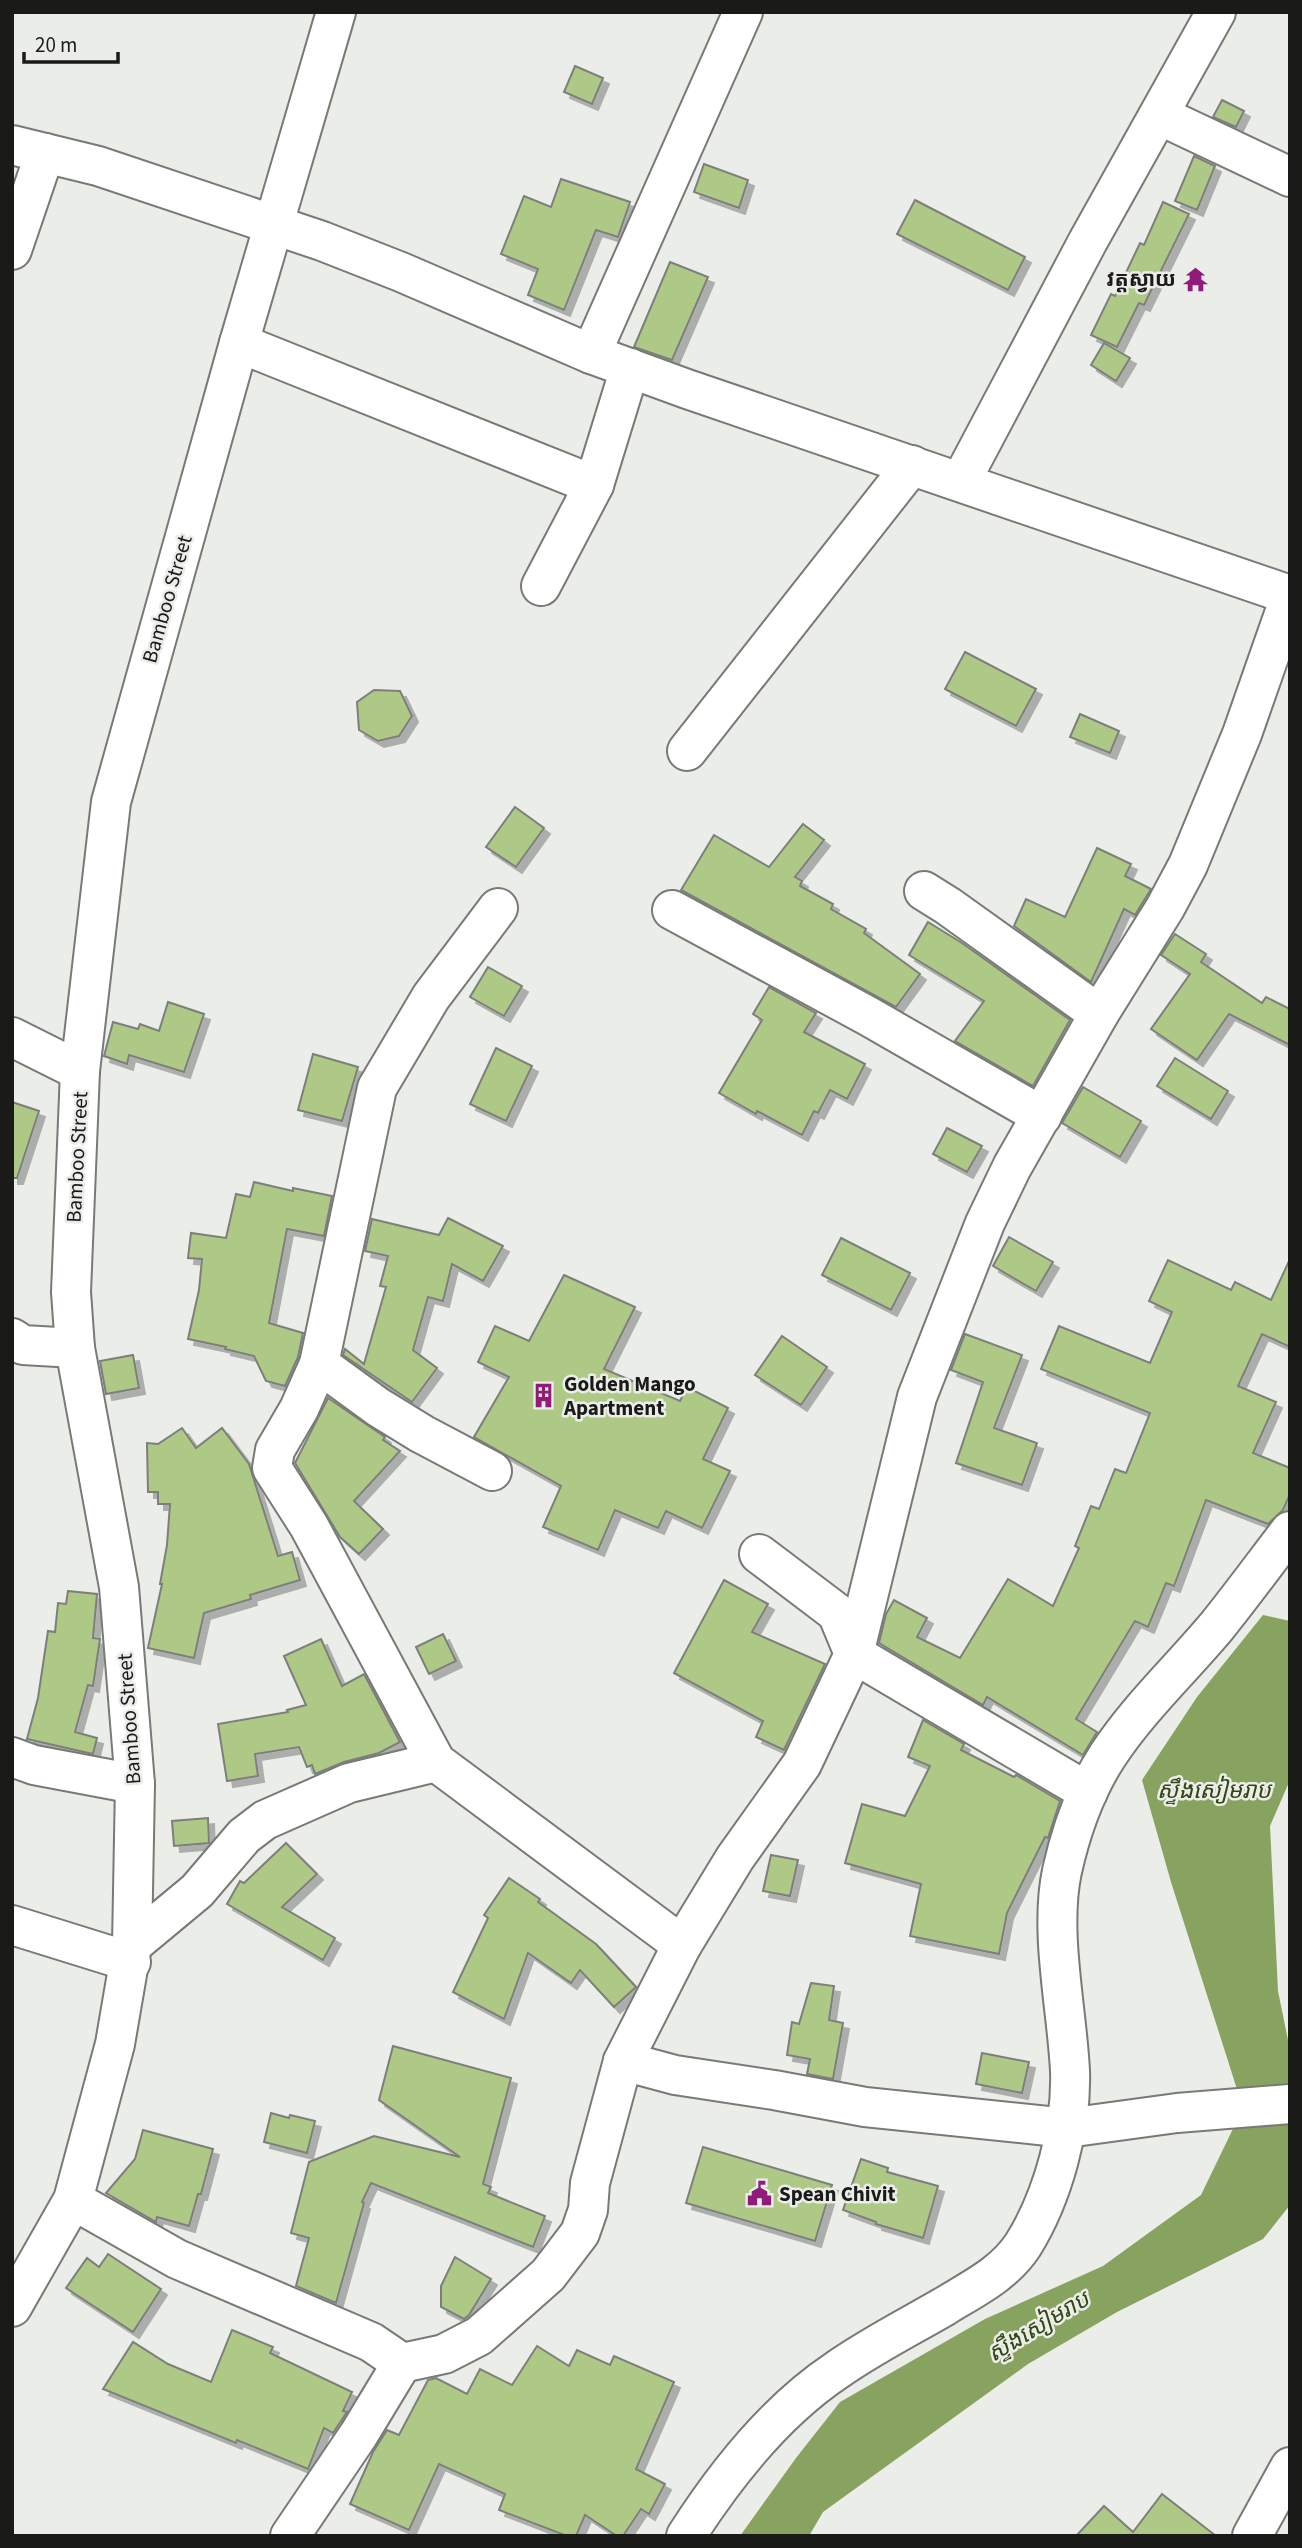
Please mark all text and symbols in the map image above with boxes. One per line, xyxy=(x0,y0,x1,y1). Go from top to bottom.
scale bar xyxy=(24,21,119,65)
text: 20 m xyxy=(35,30,77,60)
place label: វត្តស្វាយ xyxy=(1106,264,1176,294)
temple icon: វត្តស្វាយ xyxy=(1182,265,1210,293)
street label: Bamboo Street xyxy=(134,532,200,666)
street label: Bamboo Street xyxy=(59,1091,95,1223)
place label: Golden Mango Apartment xyxy=(563,1369,696,1423)
building icon: Golden Mango Apartment xyxy=(530,1382,558,1410)
street label: Bamboo Street xyxy=(109,1652,149,1786)
water label: ស្ទឹងសៀមរាប xyxy=(1157,1774,1273,1807)
place label: Spean Chivit xyxy=(779,2179,895,2209)
public building icon: Spean Chivit xyxy=(745,2180,773,2208)
water label: ស្ទឹងសៀមរាប xyxy=(981,2282,1098,2370)

